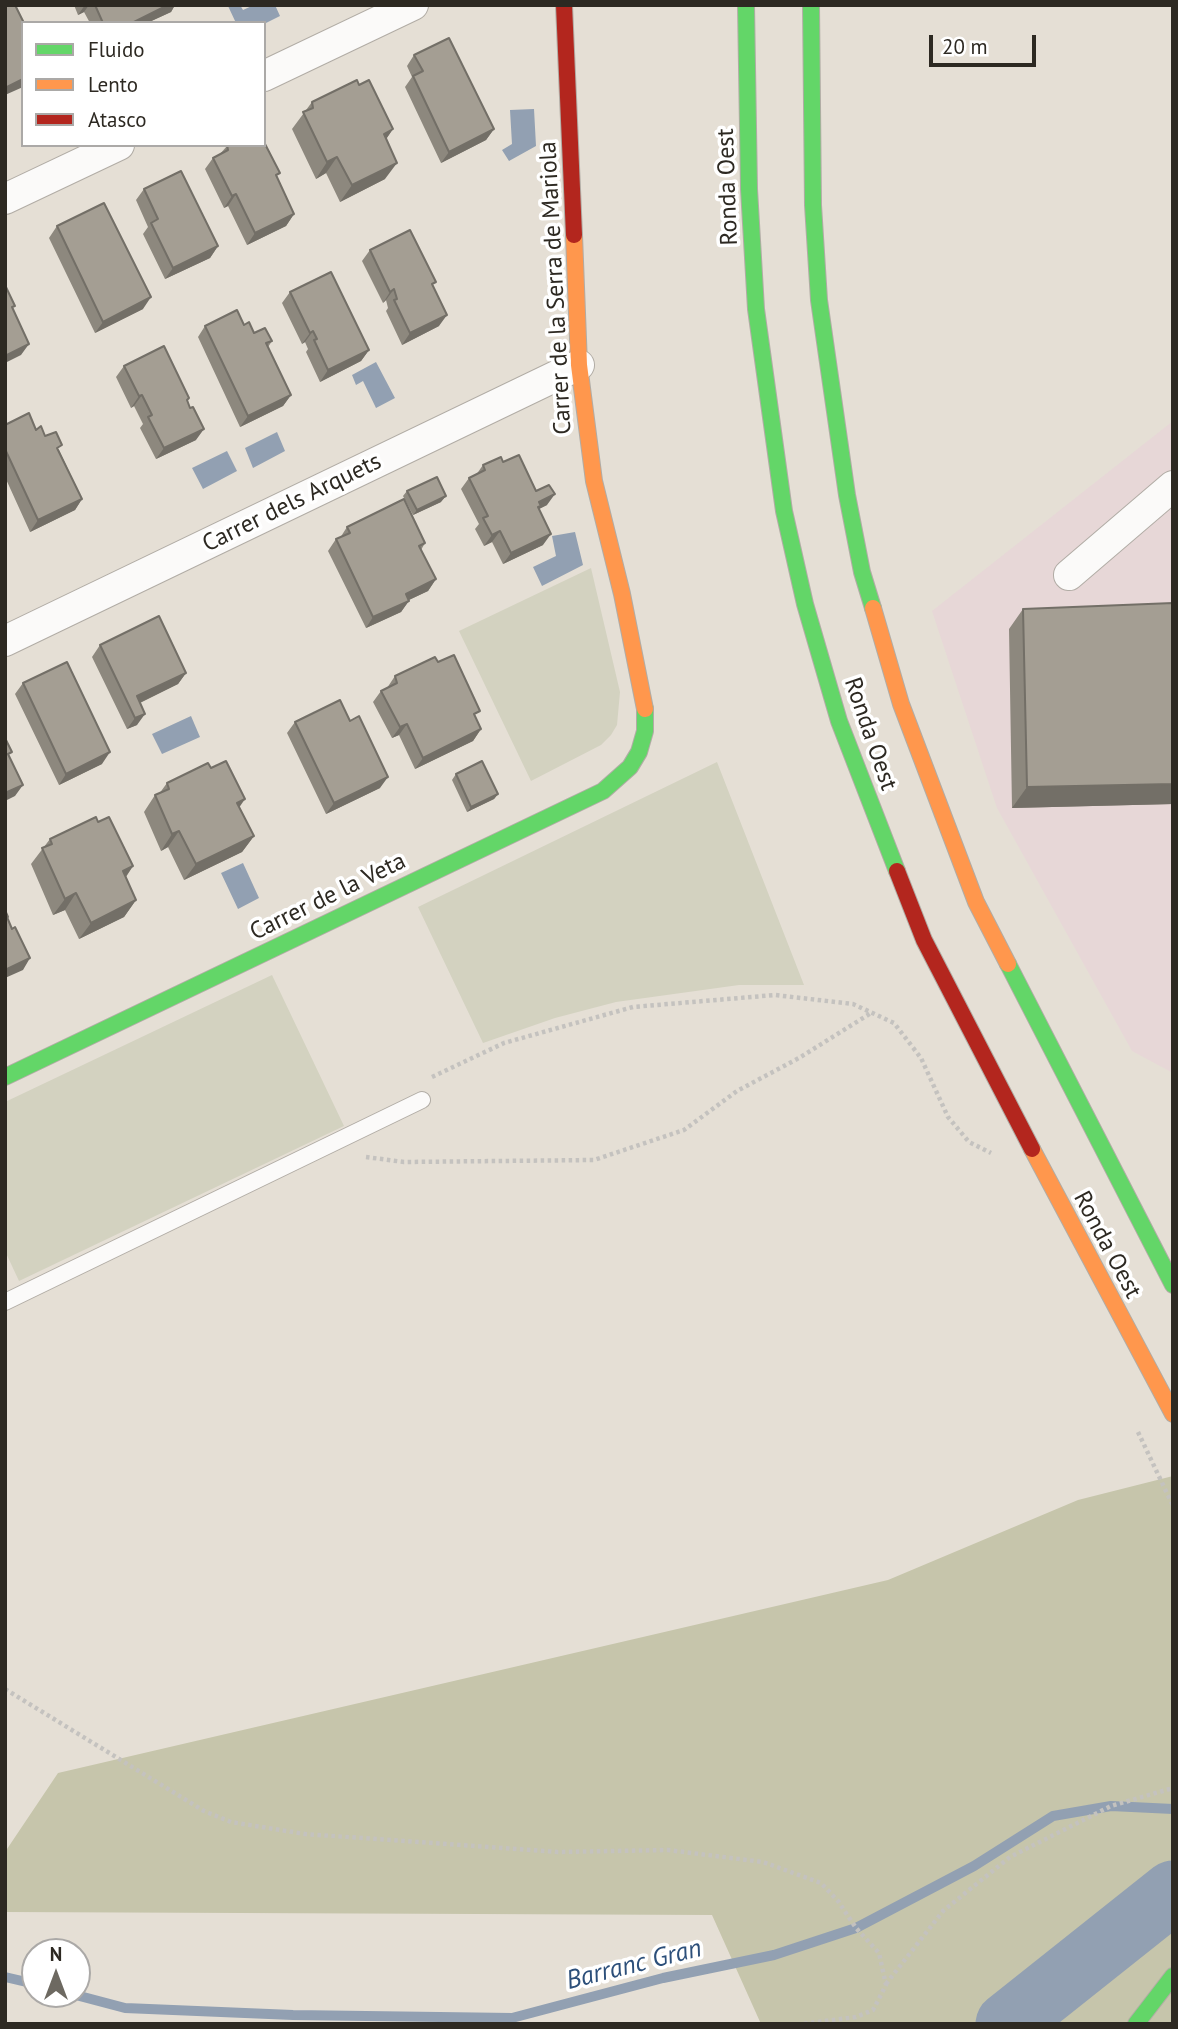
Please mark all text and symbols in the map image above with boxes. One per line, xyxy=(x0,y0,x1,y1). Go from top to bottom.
legend xyxy=(21,21,266,147)
scale bar xyxy=(933,21,1040,65)
text: 20 m xyxy=(942,33,988,60)
text: Fluido xyxy=(88,36,145,63)
text: Lento xyxy=(88,71,138,98)
text: Atasco xyxy=(88,106,147,133)
street label: Ronda Oest xyxy=(712,128,744,246)
street label: Carrer de la Serra de Mariola xyxy=(534,141,578,435)
street label: Carrer dels Arquets xyxy=(198,447,386,559)
street label: Ronda Oest xyxy=(837,674,903,794)
street label: Carrer de la Veta xyxy=(245,847,411,947)
street label: Ronda Oest xyxy=(1067,1187,1147,1303)
water label: Barranc Gran xyxy=(563,1933,705,1997)
north arrow xyxy=(21,1938,91,2008)
text: N xyxy=(50,1942,62,1966)

